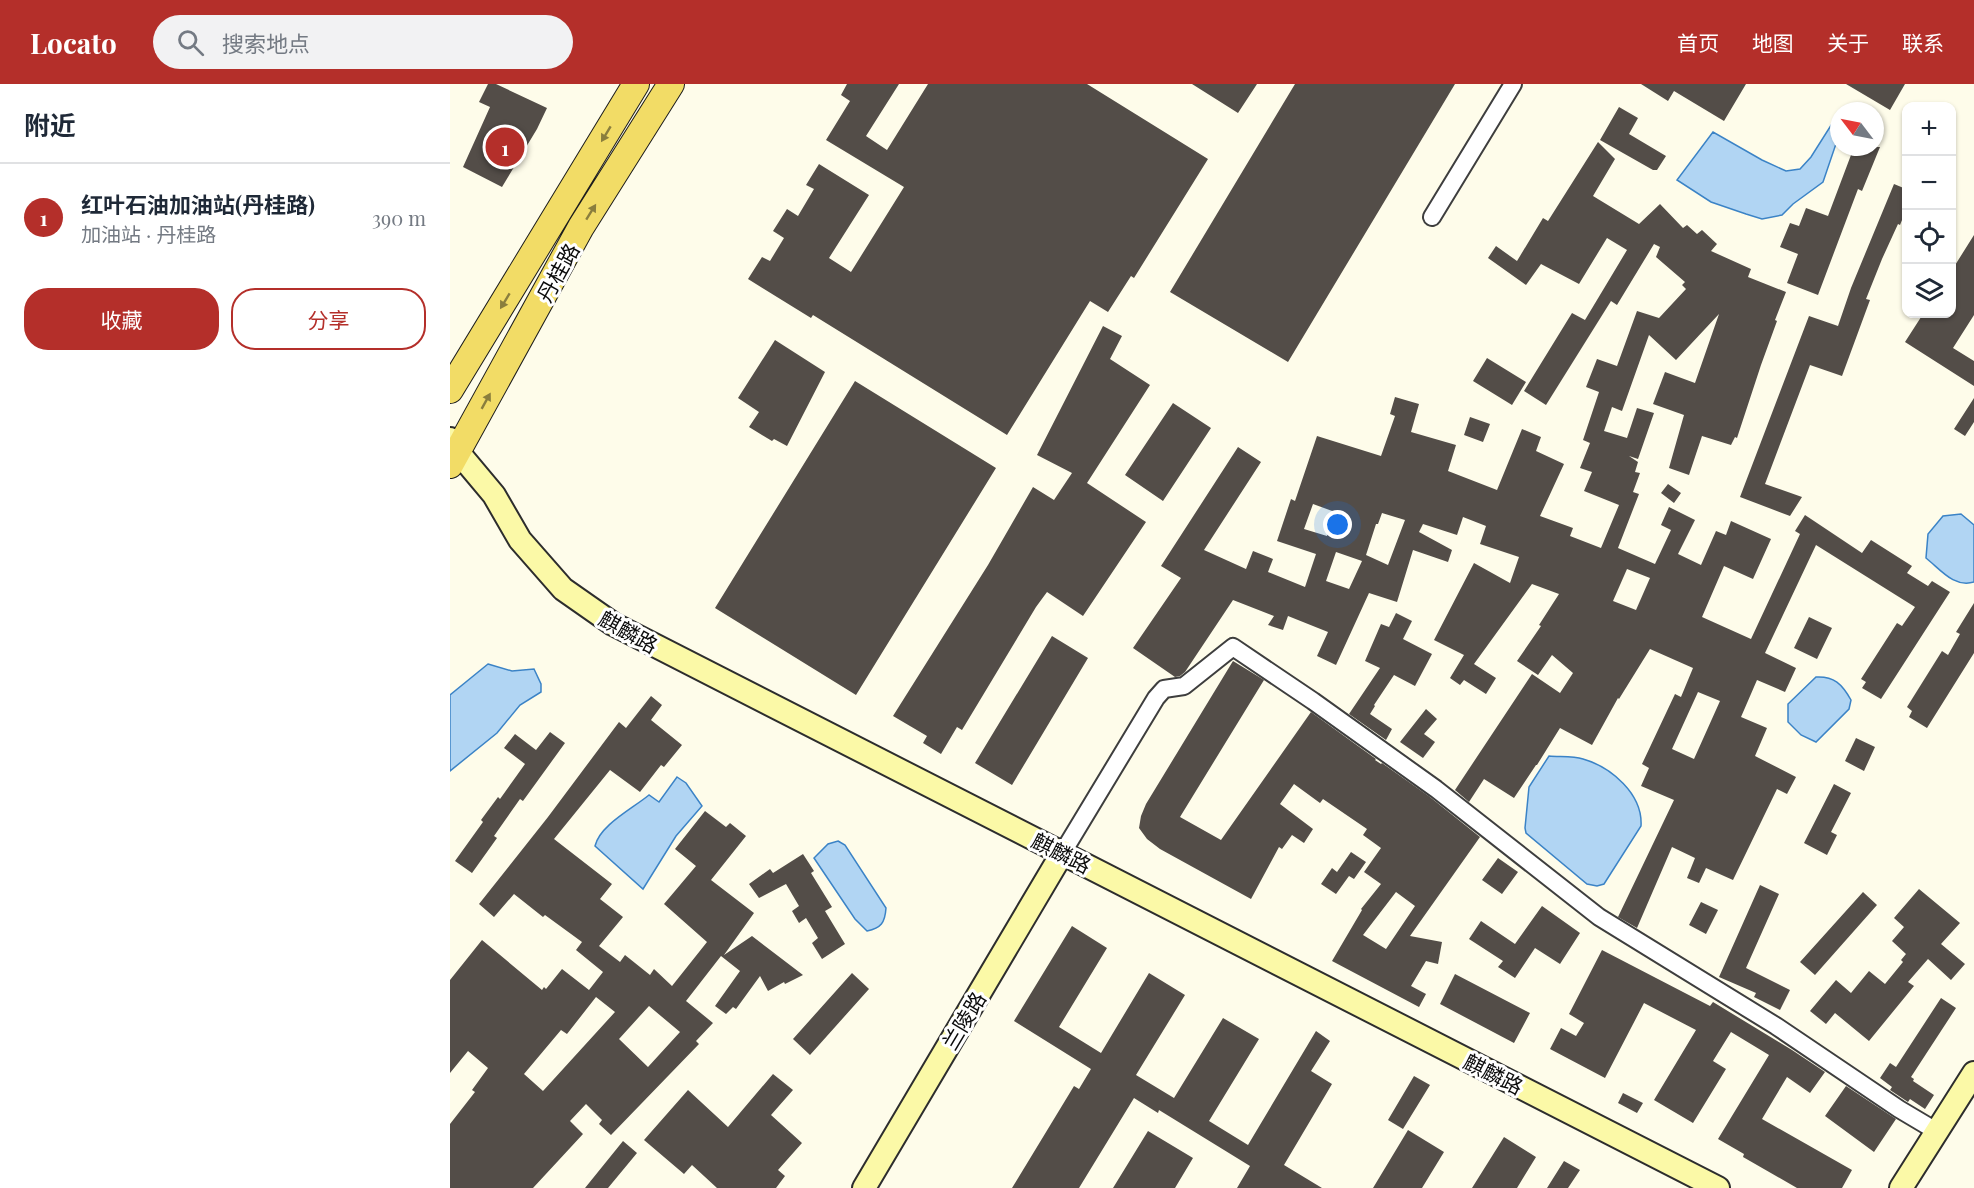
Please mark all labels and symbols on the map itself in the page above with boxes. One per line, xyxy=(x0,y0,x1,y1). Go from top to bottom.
north arrow xyxy=(1830,102,1884,156)
pin: 1 xyxy=(486,124,524,170)
one-way arrow xyxy=(600,126,611,142)
one-way arrow xyxy=(585,204,596,220)
street label: 丹桂路 xyxy=(529,238,585,306)
one-way arrow xyxy=(499,293,510,309)
one-way arrow xyxy=(481,392,491,409)
your location xyxy=(1323,510,1352,539)
street label: 麒麟路 xyxy=(595,603,663,659)
street label: 麒麟路 xyxy=(1028,825,1096,879)
street label: 兰陵路 xyxy=(935,986,991,1054)
street label: 麒麟路 xyxy=(1460,1046,1528,1100)

